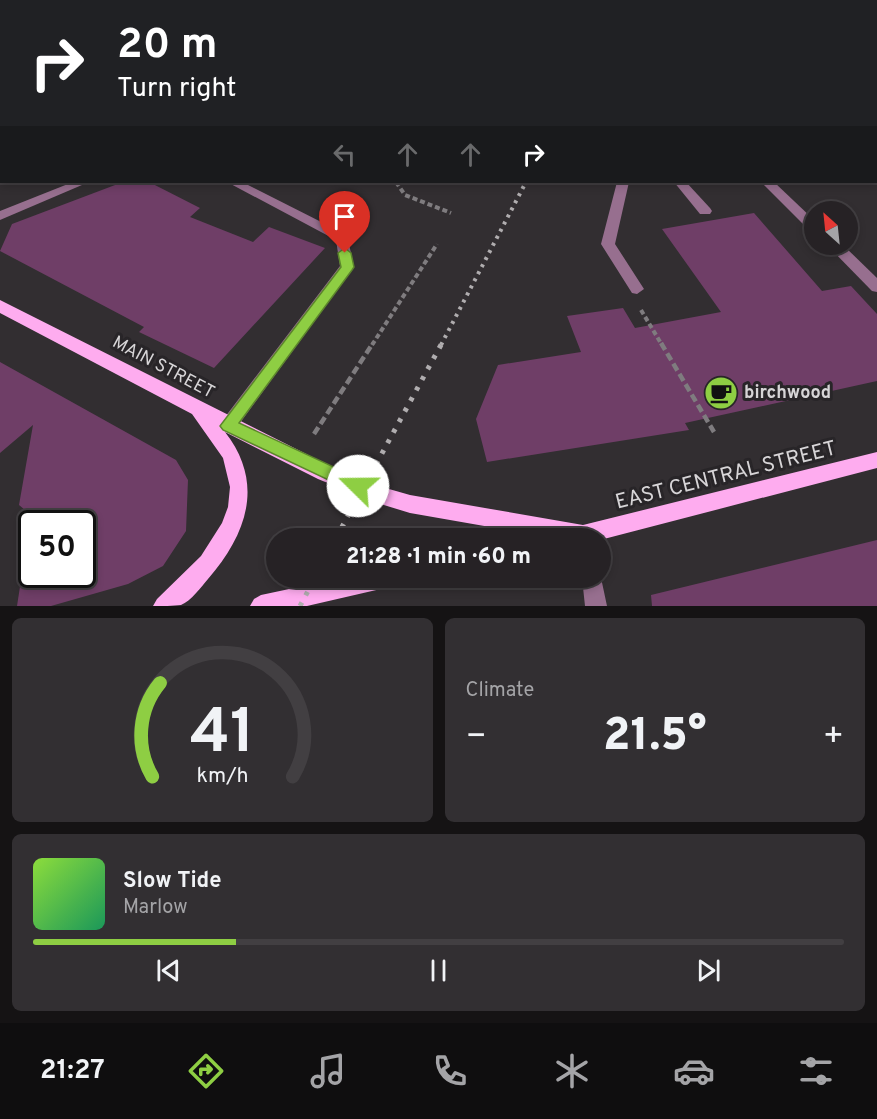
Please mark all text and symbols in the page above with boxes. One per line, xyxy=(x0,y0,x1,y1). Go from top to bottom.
text: 20 m xyxy=(117,20,218,73)
icon: right xyxy=(18,24,96,102)
text: Turn right xyxy=(117,72,236,106)
icon: left xyxy=(328,138,361,171)
icon: ahead xyxy=(391,138,424,171)
icon: ahead xyxy=(454,138,487,171)
icon: right xyxy=(517,138,550,171)
pin xyxy=(319,191,370,253)
icon: arrive xyxy=(328,200,361,233)
north arrow xyxy=(804,201,858,255)
map controls xyxy=(804,201,858,255)
street label: MAIN STREET xyxy=(108,331,218,405)
cafe icon: birchwood xyxy=(703,375,739,411)
place label: birchwood xyxy=(744,382,831,405)
street label: EAST CENTRAL STREET xyxy=(613,435,839,517)
position arrow xyxy=(326,454,390,518)
speed limit sign: 50 xyxy=(18,510,96,588)
text: 21:28 · 1 min · 60 m xyxy=(346,544,531,571)
text: Climate xyxy=(466,678,534,704)
text: 41 xyxy=(190,696,255,775)
text: 21.5° xyxy=(603,709,707,766)
text: − xyxy=(466,717,487,759)
text: + xyxy=(823,717,844,759)
text: km/h xyxy=(196,763,248,790)
text: Slow Tide xyxy=(123,868,222,895)
text: Marlow xyxy=(123,895,187,921)
icon: previous xyxy=(152,954,185,987)
icon: pause xyxy=(422,954,455,987)
icon: next xyxy=(692,954,725,987)
icon: directions xyxy=(185,1050,227,1092)
icon: music xyxy=(307,1050,349,1092)
icon: phone xyxy=(429,1050,471,1092)
icon: climate xyxy=(551,1050,593,1092)
icon: car xyxy=(673,1050,715,1092)
icon: filters xyxy=(795,1050,837,1092)
text: 21:27 xyxy=(40,1054,105,1088)

